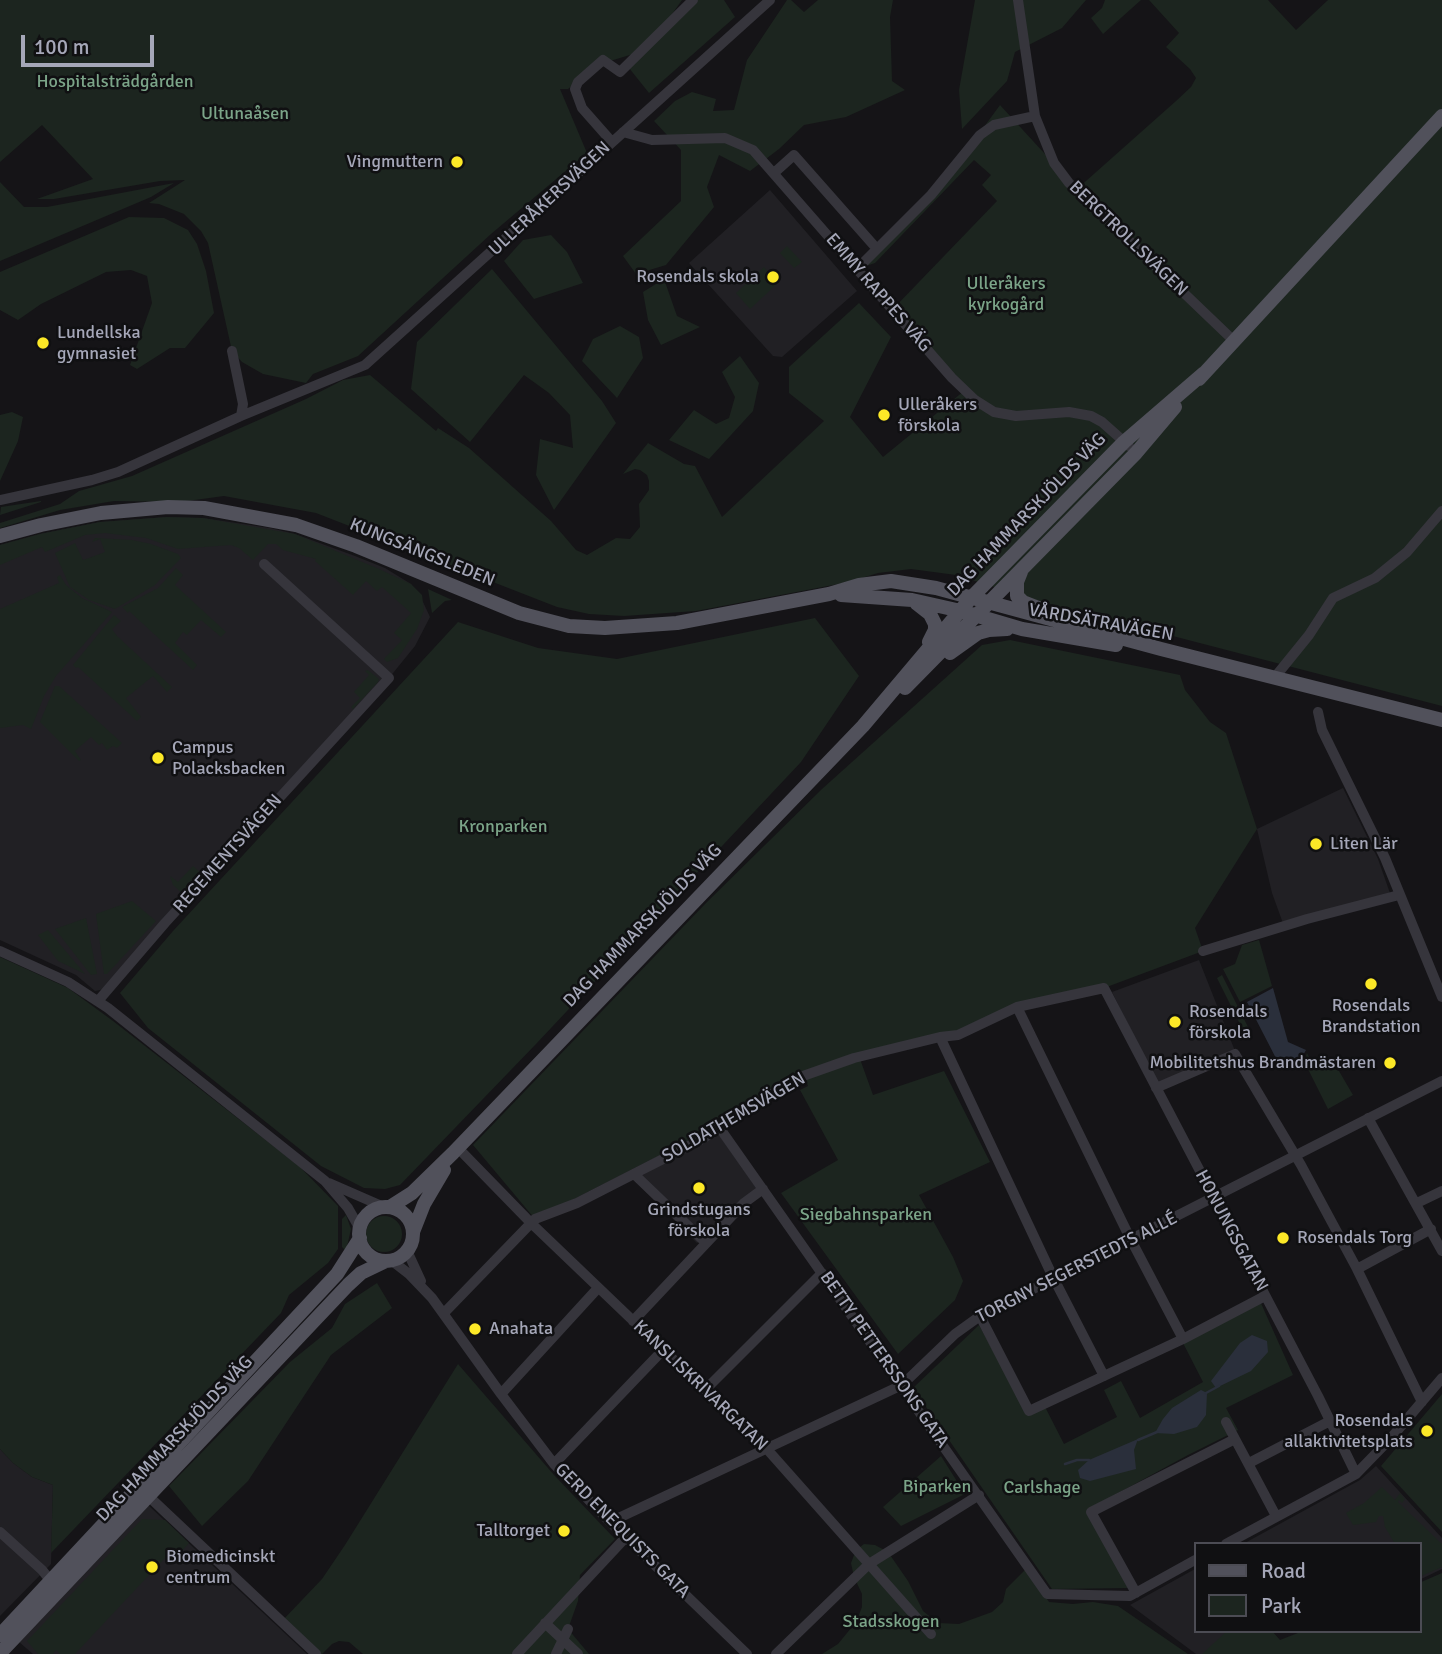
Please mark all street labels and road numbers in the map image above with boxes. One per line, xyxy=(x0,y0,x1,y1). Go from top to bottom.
street label: ULLERÅKERSVÄGEN xyxy=(485,137,615,261)
street label: BERGTROLLSVÄGEN xyxy=(1064,177,1192,301)
street label: EMMY RAPPES VÄG xyxy=(821,229,935,357)
street label: DAG HAMMARSKJÖLDS VÄG xyxy=(943,429,1111,601)
street label: KUNGSÄNGSLEDEN xyxy=(346,514,498,592)
street label: VÅRDSÄTRAVÄGEN xyxy=(1027,600,1175,646)
street label: REGEMENTSVÄGEN xyxy=(169,790,287,918)
street label: DAG HAMMARSKJÖLDS VÄG xyxy=(559,840,727,1012)
street label: SOLDATHEMSVÄGEN xyxy=(659,1068,809,1168)
street label: HONUNGSGATAN xyxy=(1190,1167,1272,1295)
street label: TORGNY SEGERSTEDTS ALLÉ xyxy=(973,1208,1181,1328)
street label: BETTY PETTERSSONS GATA xyxy=(815,1268,953,1452)
street label: KANSLISKRIVARGATAN xyxy=(628,1316,772,1456)
street label: DAG HAMMARSKJÖLDS VÄG xyxy=(92,1352,258,1526)
street label: GERD ENEQUISTS GATA xyxy=(550,1459,694,1603)

